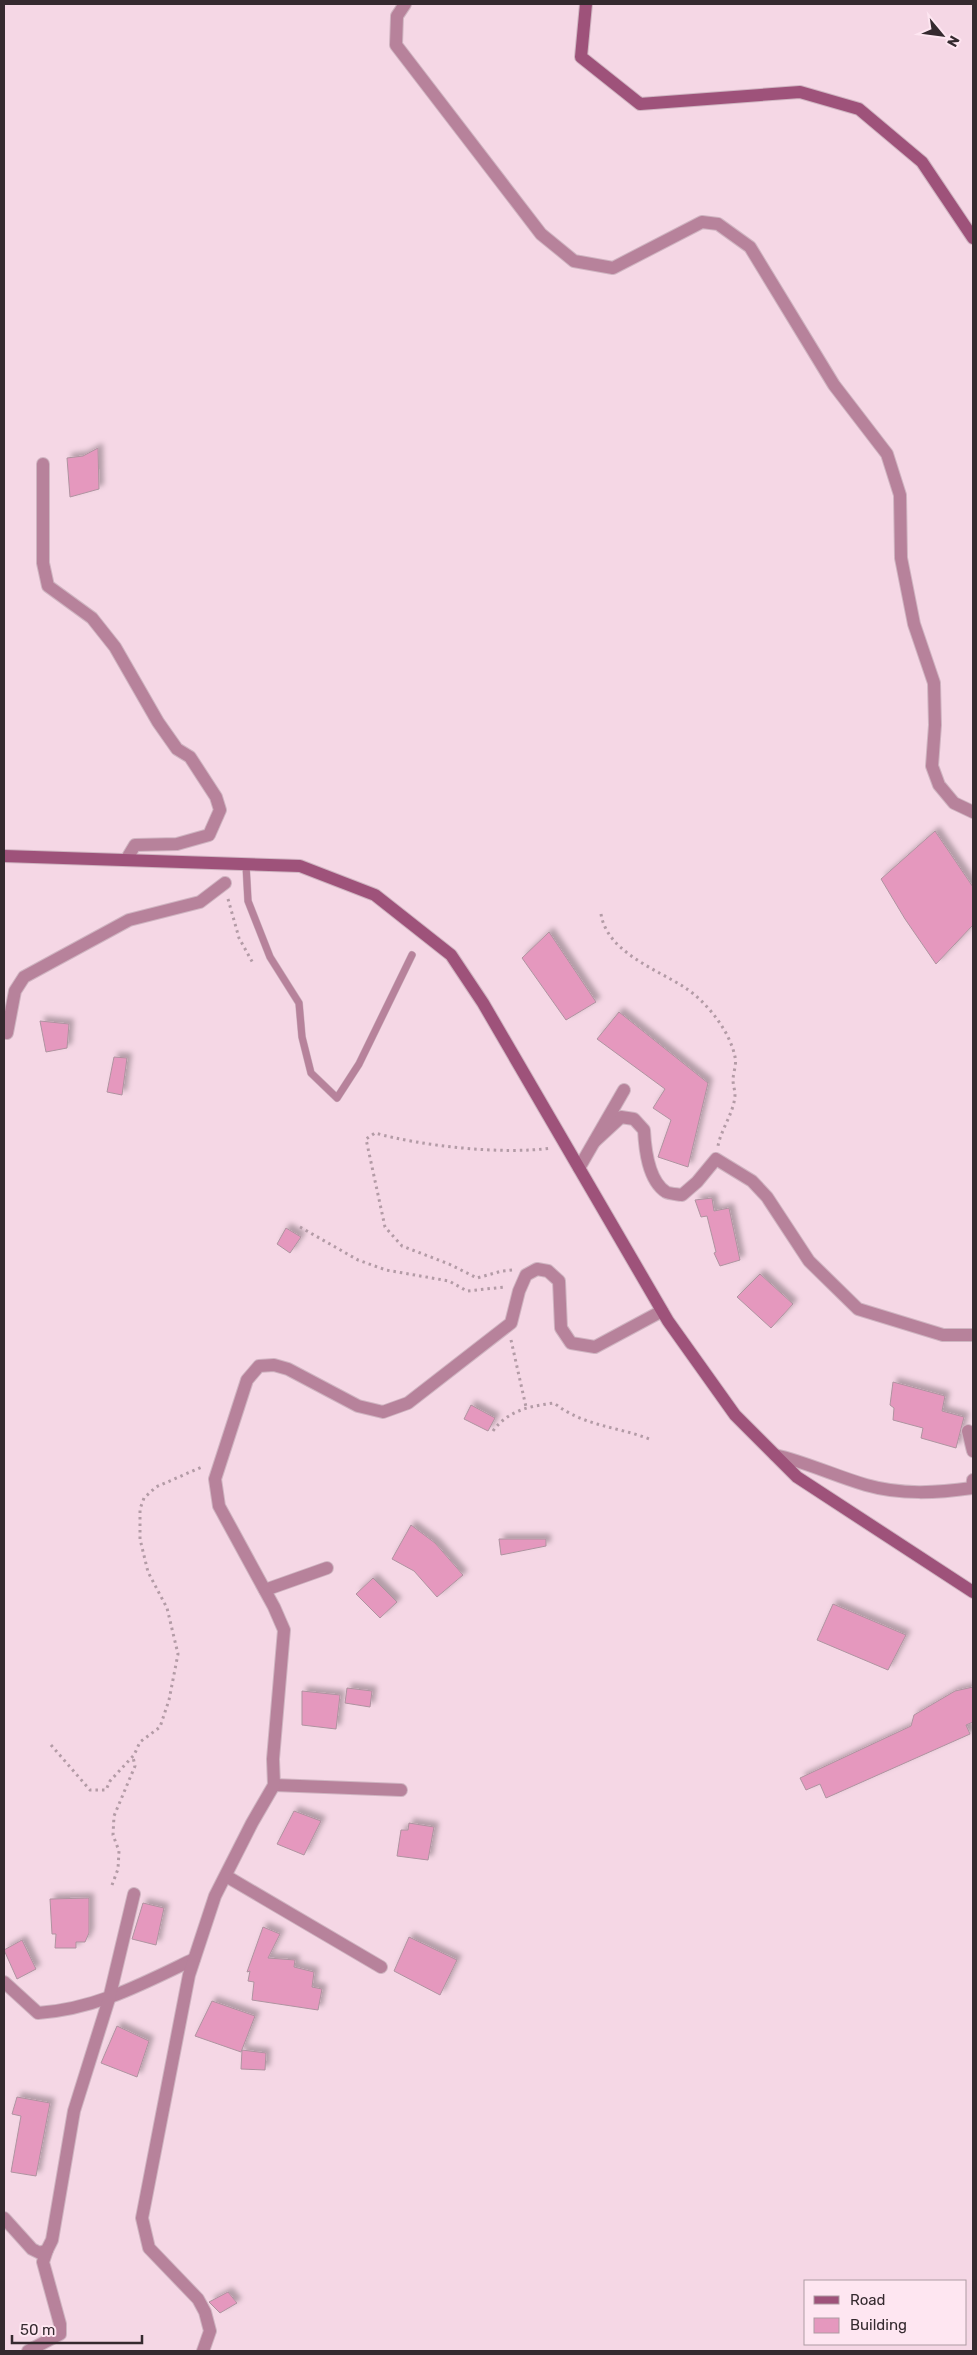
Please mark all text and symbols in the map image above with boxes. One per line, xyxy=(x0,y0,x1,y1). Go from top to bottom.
north arrow xyxy=(917,10,967,60)
text: N xyxy=(943,33,963,50)
legend xyxy=(804,2280,967,2345)
text: Road xyxy=(850,2291,886,2309)
scale bar xyxy=(12,2312,142,2344)
text: Building xyxy=(850,2316,907,2334)
text: 50 m xyxy=(20,2321,55,2339)

